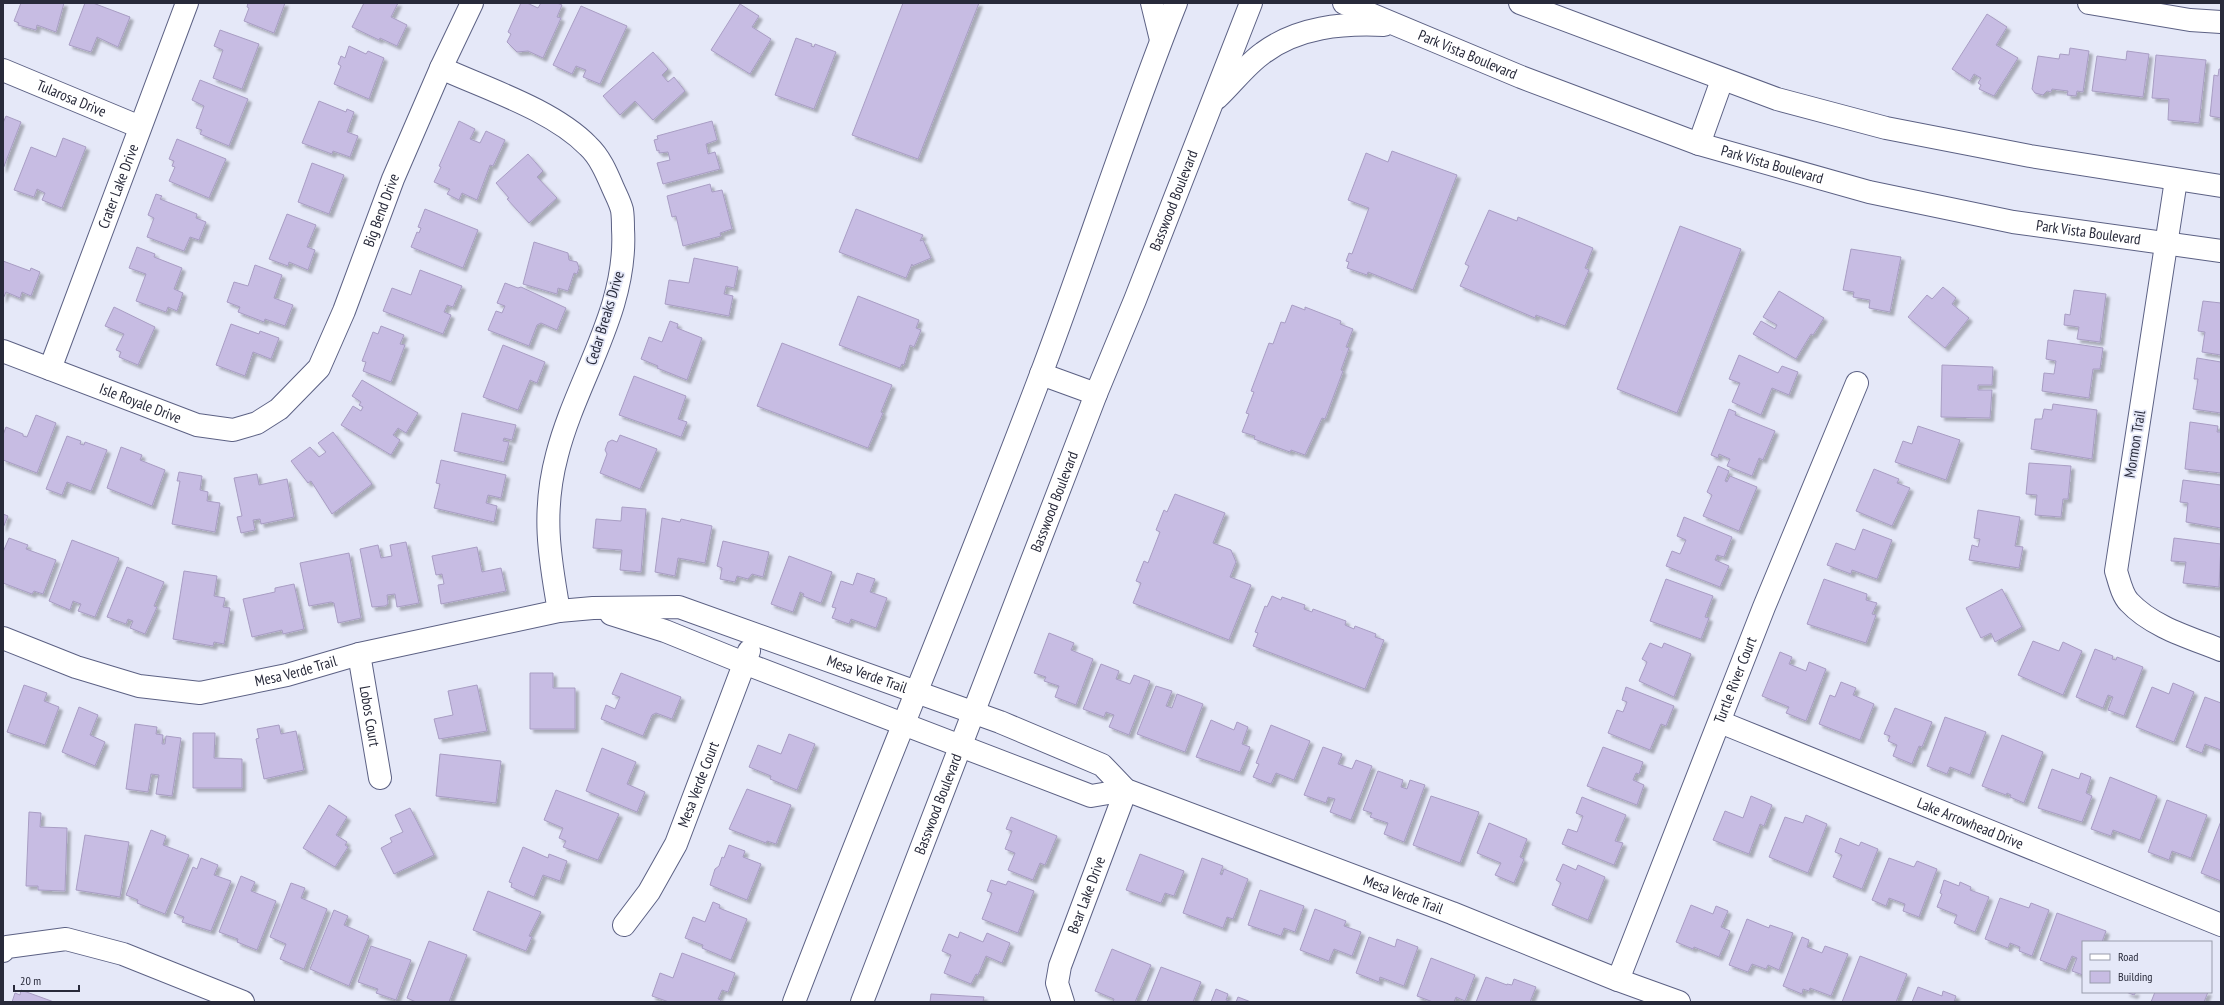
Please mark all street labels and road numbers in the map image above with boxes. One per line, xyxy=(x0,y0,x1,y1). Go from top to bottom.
street label: Park Vista Boulevard xyxy=(1416,25,1520,83)
street label: Tularosa Drive xyxy=(34,75,109,121)
street label: Crater Lake Drive xyxy=(93,141,142,231)
street label: Park Vista Boulevard xyxy=(1719,141,1826,188)
street label: Basswood Boulevard xyxy=(1145,147,1202,253)
street label: Big Bend Drive xyxy=(359,170,403,249)
street label: Park Vista Boulevard xyxy=(2035,215,2142,249)
street label: Cedar Breaks Drive xyxy=(581,269,628,367)
street label: Isle Royale Drive xyxy=(97,379,184,427)
street label: Mormon Trail xyxy=(2120,408,2149,479)
street label: Basswood Boulevard xyxy=(1026,448,1082,555)
street label: Turtle River Court xyxy=(1709,634,1760,726)
street label: Mesa Verde Trail xyxy=(253,651,339,690)
street label: Mesa Verde Trail xyxy=(824,651,910,697)
street label: Lobos Court xyxy=(356,684,385,748)
street label: Mesa Verde Court xyxy=(673,739,723,830)
street label: Basswood Boulevard xyxy=(910,751,966,857)
street label: Lake Arrowhead Drive xyxy=(1914,793,2026,853)
street label: Bear Lake Drive xyxy=(1063,854,1109,936)
street label: Mesa Verde Trail xyxy=(1361,870,1447,918)

